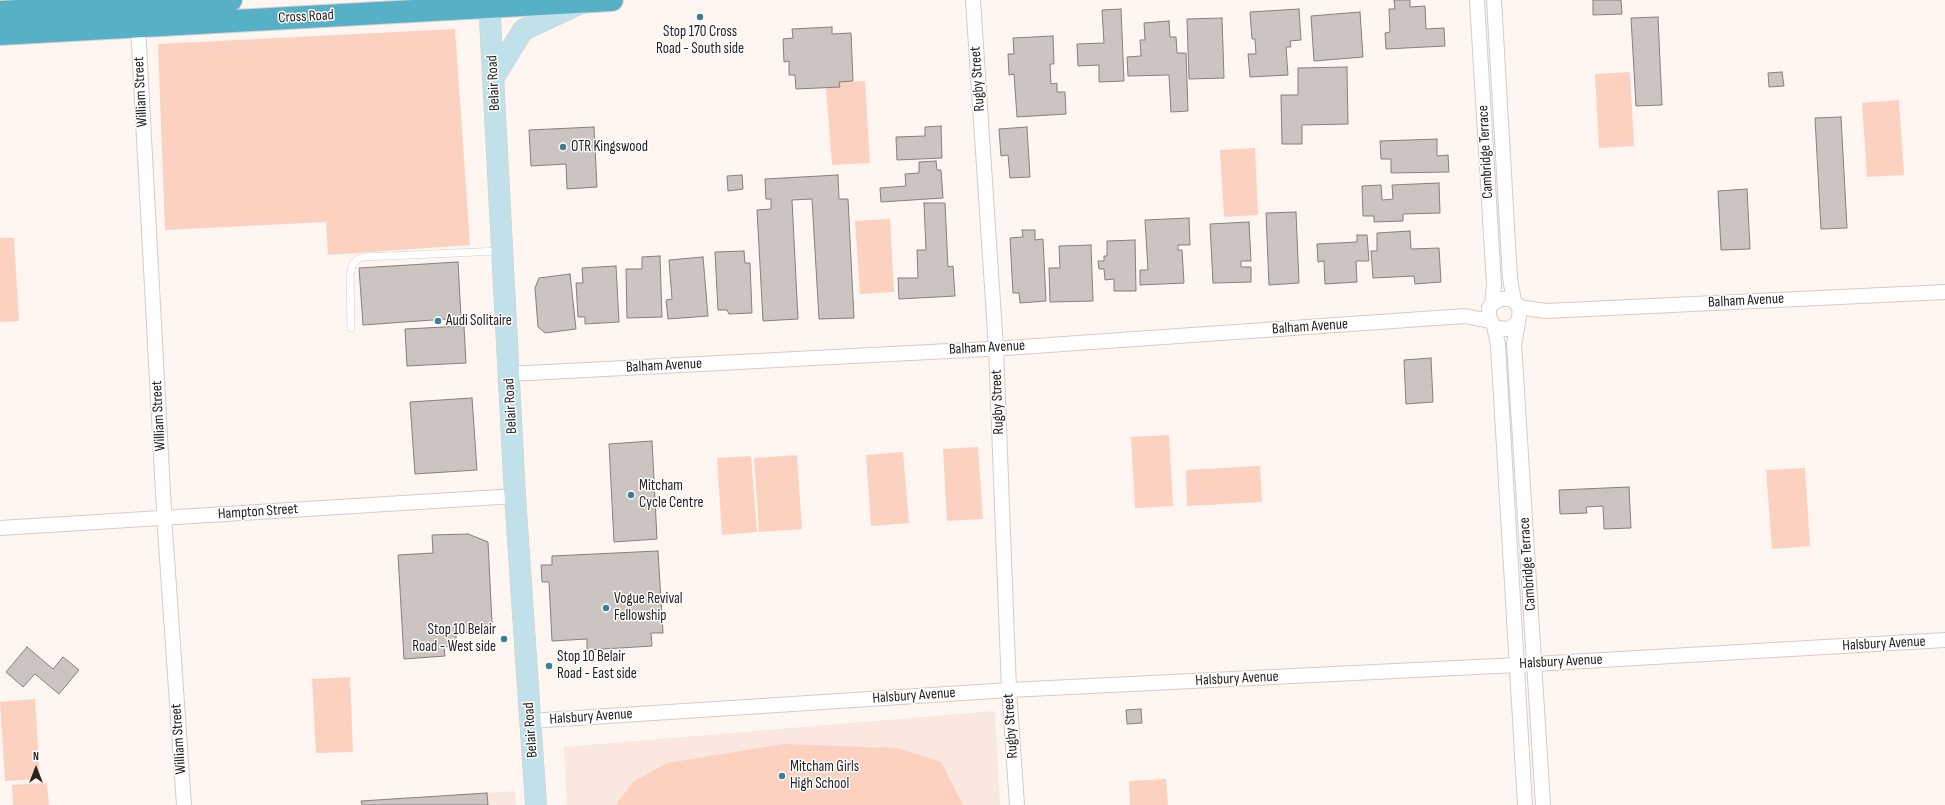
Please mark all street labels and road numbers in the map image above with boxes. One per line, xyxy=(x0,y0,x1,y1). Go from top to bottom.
street label: Cross Road xyxy=(278,7,334,27)
street label: Rugby Street xyxy=(967,46,989,112)
street label: Belair Road xyxy=(484,55,504,111)
street label: William Street xyxy=(130,56,152,128)
street label: Cambridge Terrace xyxy=(1475,105,1497,199)
street label: Balham Avenue xyxy=(1707,290,1785,312)
street label: Balham Avenue xyxy=(1271,315,1349,339)
street label: Balham Avenue xyxy=(948,337,1026,359)
street label: Balham Avenue xyxy=(625,355,703,377)
street label: Rugby Street xyxy=(988,369,1008,435)
street label: Belair Road xyxy=(501,378,521,434)
street label: William Street xyxy=(148,380,170,452)
street label: Hampton Street xyxy=(217,500,299,524)
street label: Cambridge Terrace xyxy=(1516,517,1540,611)
street label: Halsbury Avenue xyxy=(1842,633,1926,655)
street label: Halsbury Avenue xyxy=(1519,651,1603,673)
street label: Halsbury Avenue xyxy=(1195,668,1279,690)
street label: Halsbury Avenue xyxy=(872,684,956,708)
street label: Rugby Street xyxy=(1000,693,1022,759)
street label: Belair Road xyxy=(520,702,542,758)
street label: William Street xyxy=(168,703,190,775)
street label: Halsbury Avenue xyxy=(549,705,633,729)

